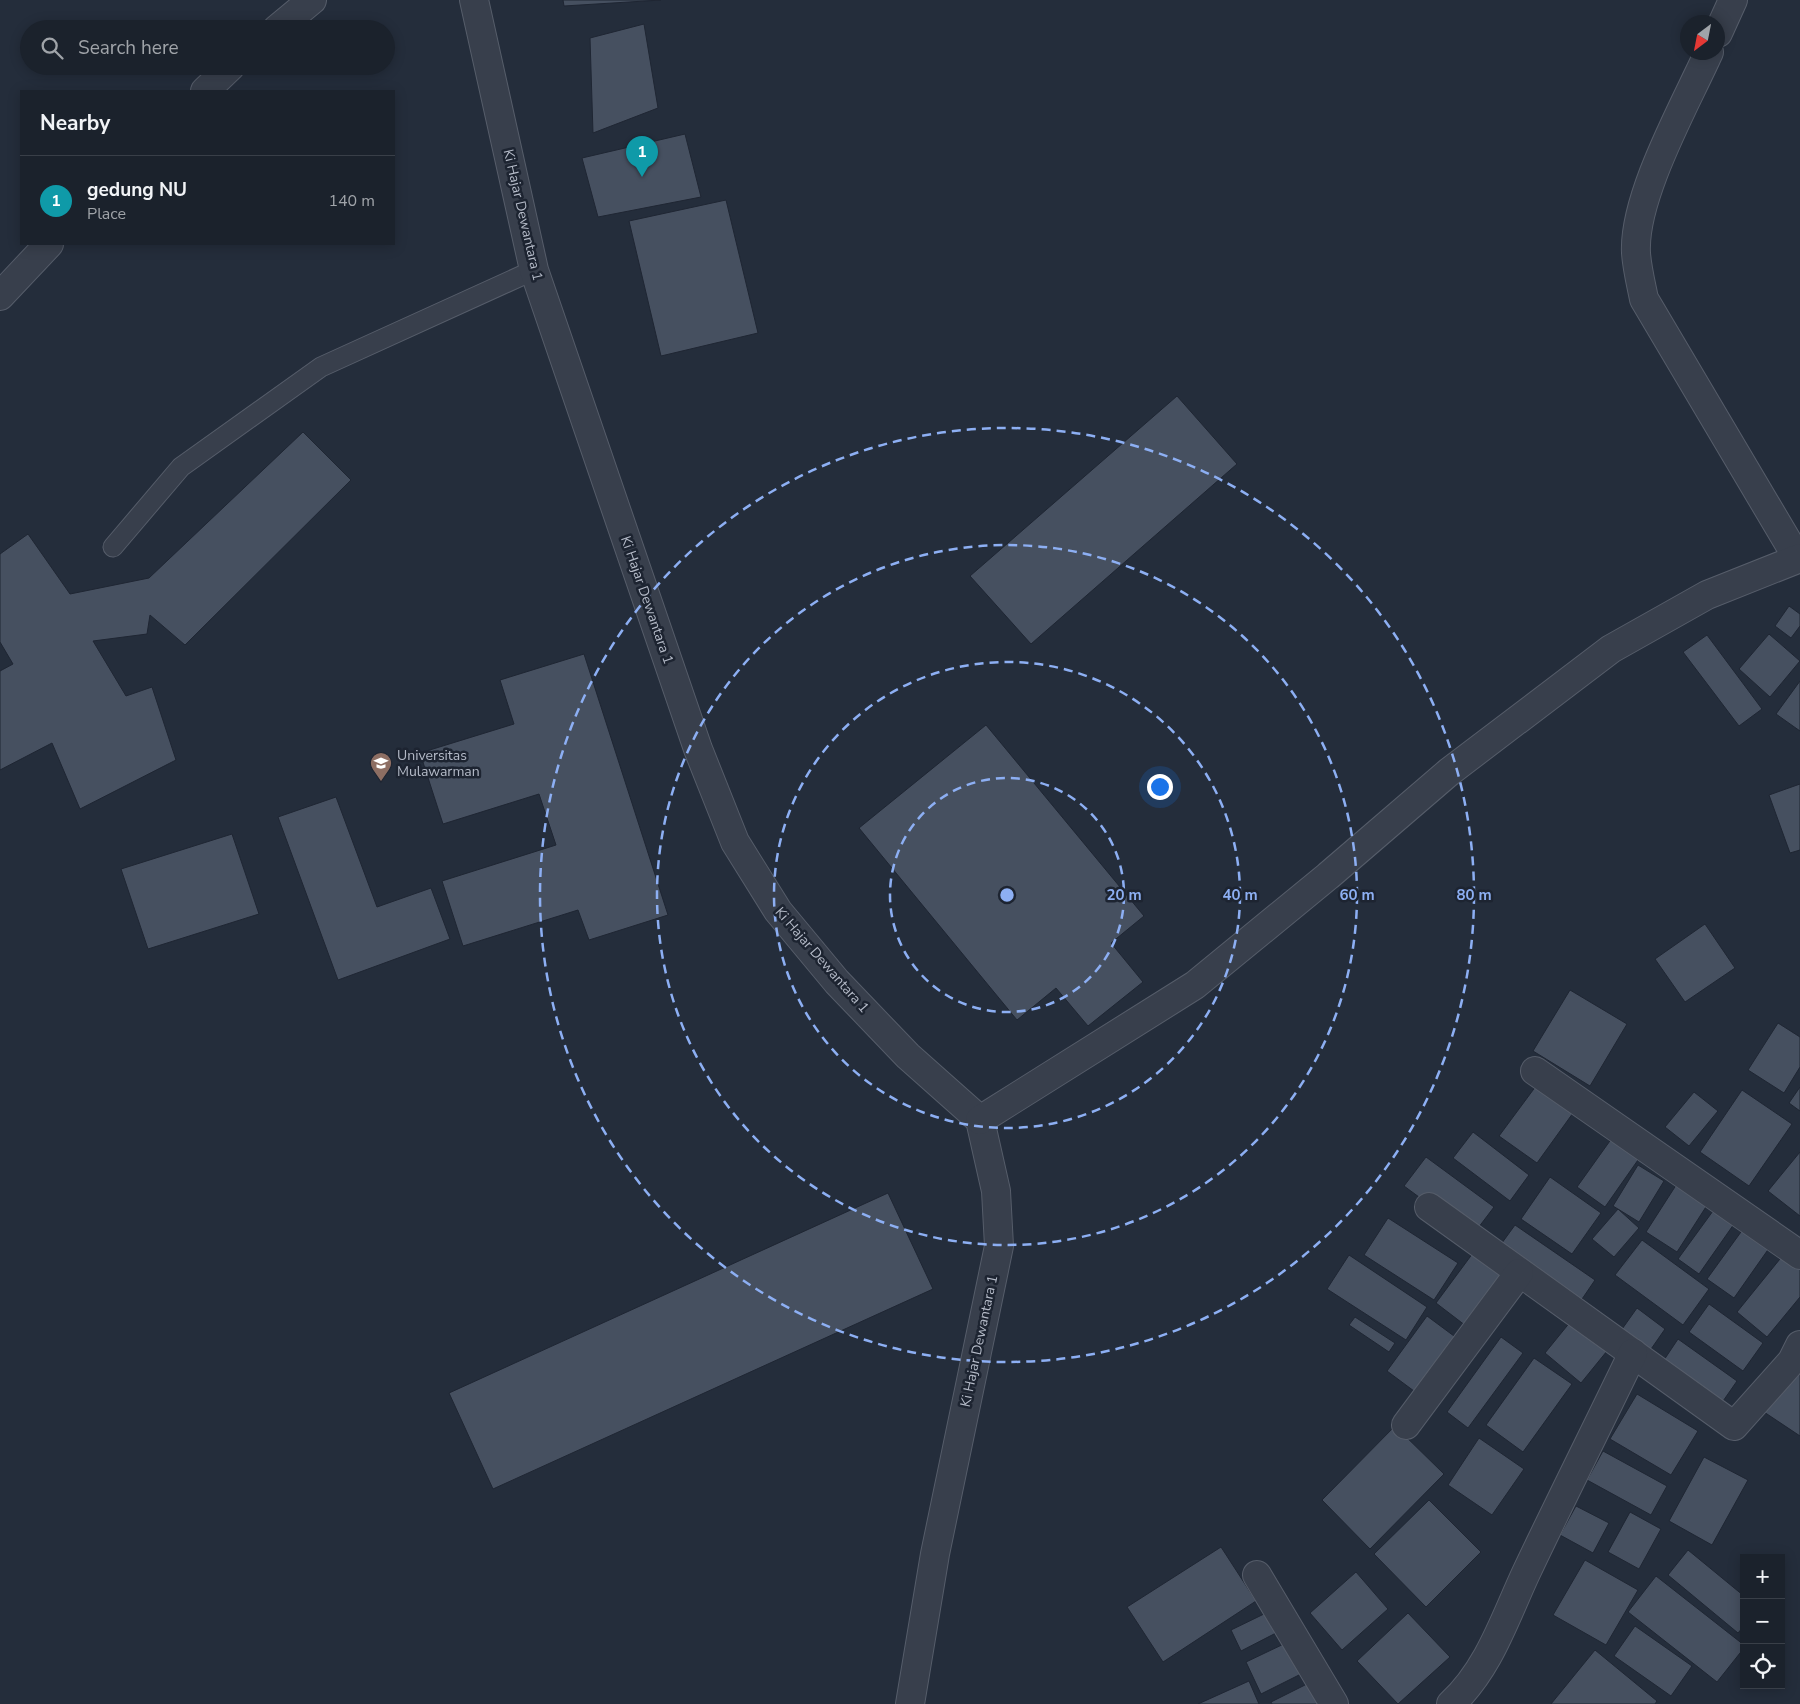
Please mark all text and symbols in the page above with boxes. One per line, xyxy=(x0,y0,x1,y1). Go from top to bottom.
north arrow xyxy=(1680,15,1725,60)
search box xyxy=(20,20,395,75)
icon: search xyxy=(38,34,66,62)
text: Search here xyxy=(78,35,179,61)
text: Nearby xyxy=(40,109,110,137)
pin: 1 xyxy=(626,136,658,177)
street label: Ki Hajar Dewantara 1 xyxy=(499,147,547,283)
text: gedung NU xyxy=(87,177,187,203)
text: 1 xyxy=(51,190,61,212)
text: 140 m xyxy=(328,190,375,212)
text: Place xyxy=(87,203,126,225)
street label: Ki Hajar Dewantara 1 xyxy=(616,533,678,667)
place label: Universitas Mulawarman xyxy=(397,746,480,781)
school or university icon: Universitas Mulawarman xyxy=(369,751,393,782)
your location xyxy=(1147,774,1173,800)
text: 20 m xyxy=(1106,885,1142,905)
text: 40 m xyxy=(1222,885,1258,905)
text: 60 m xyxy=(1339,885,1375,905)
text: 80 m xyxy=(1456,885,1492,905)
centre of rings xyxy=(998,886,1016,904)
street label: Ki Hajar Dewantara 1 xyxy=(771,903,873,1017)
street label: Ki Hajar Dewantara 1 xyxy=(956,1273,1002,1409)
map controls xyxy=(1740,1554,1785,1689)
button: + xyxy=(1740,1554,1785,1599)
button: − xyxy=(1740,1599,1785,1644)
button: locate xyxy=(1740,1644,1785,1689)

